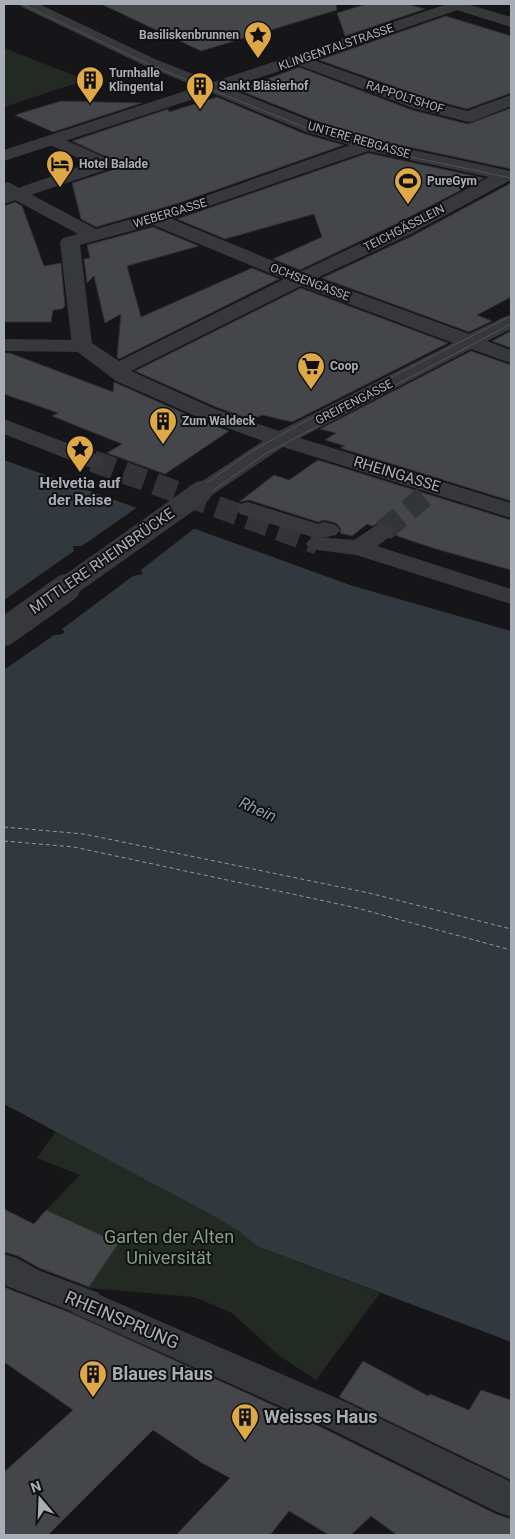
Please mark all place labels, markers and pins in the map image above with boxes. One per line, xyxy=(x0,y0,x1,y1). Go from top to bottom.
place icon: Basiliskenbrunnen xyxy=(243,20,273,59)
place label: Basiliskenbrunnen xyxy=(139,28,239,42)
building icon: Turnhalle Klingental xyxy=(75,65,105,104)
place label: Turnhalle Klingental xyxy=(109,66,163,94)
building icon: Sankt Bläsierhof xyxy=(185,71,215,110)
place label: Sankt Bläsierhof xyxy=(219,79,309,93)
hotel icon: Hotel Balade xyxy=(45,149,75,188)
place label: Hotel Balade xyxy=(79,157,148,171)
sports icon: PureGym xyxy=(393,166,423,205)
place label: PureGym xyxy=(427,174,477,188)
supermarket icon: Coop xyxy=(296,351,326,390)
place label: Coop xyxy=(330,359,358,373)
building icon: Zum Waldeck xyxy=(148,406,178,445)
place label: Zum Waldeck xyxy=(182,414,256,428)
place icon: Helvetia auf der Reise xyxy=(65,434,95,473)
place label: Helvetia auf der Reise xyxy=(40,474,121,509)
building icon: Blaues Haus xyxy=(78,1359,108,1398)
place label: Blaues Haus xyxy=(112,1363,213,1384)
building icon: Weisses Haus xyxy=(230,1402,260,1441)
place label: Weisses Haus xyxy=(264,1406,378,1427)

